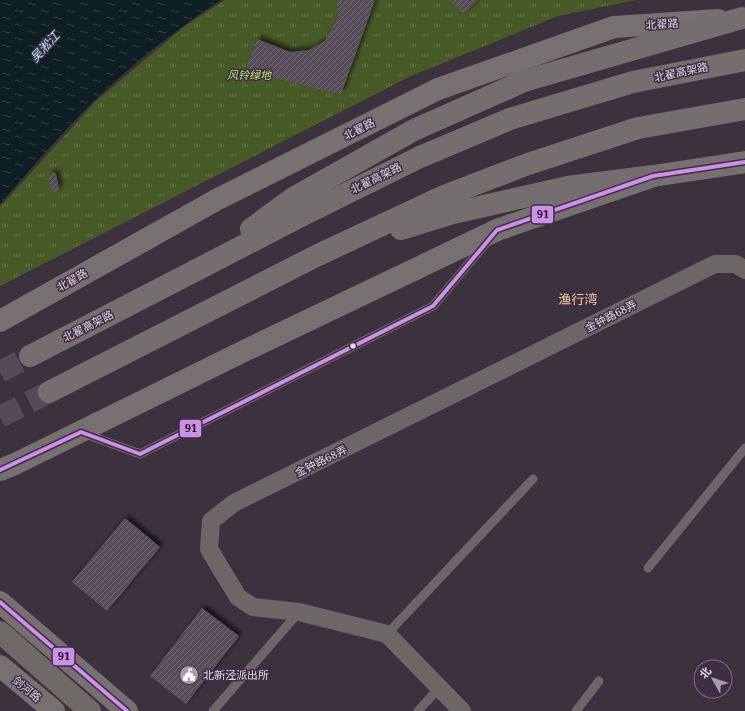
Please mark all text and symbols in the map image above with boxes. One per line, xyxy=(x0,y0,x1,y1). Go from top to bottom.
street label: 北翟路 xyxy=(645,15,679,32)
water label: 吴淞江 xyxy=(26,26,64,66)
street label: 北翟高架路 xyxy=(652,58,709,85)
park label: 风铃绿地 xyxy=(227,67,272,82)
street label: 北翟路 xyxy=(341,114,377,143)
street label: 北翟高架路 xyxy=(348,159,404,196)
line badge: 91 xyxy=(531,205,554,224)
text: 91 xyxy=(537,206,549,221)
street label: 北翟路 xyxy=(54,265,90,294)
district label: 渔行湾 xyxy=(558,290,598,308)
street label: 金钟路68弄 xyxy=(582,296,639,335)
street label: 北翟高架路 xyxy=(60,306,116,345)
unlabelled marker xyxy=(348,341,358,351)
line badge: 91 xyxy=(179,419,202,438)
text: 91 xyxy=(185,420,197,435)
street label: 金钟路68弄 xyxy=(292,441,349,480)
line badge: 91 xyxy=(52,647,75,666)
text: 91 xyxy=(58,648,70,663)
north arrow xyxy=(693,659,733,699)
text: 北 xyxy=(696,663,714,681)
public building icon: 北新泾派出所 xyxy=(178,664,200,686)
place label: 北新泾派出所 xyxy=(203,667,269,682)
street label: 剑河路 xyxy=(10,672,45,705)

